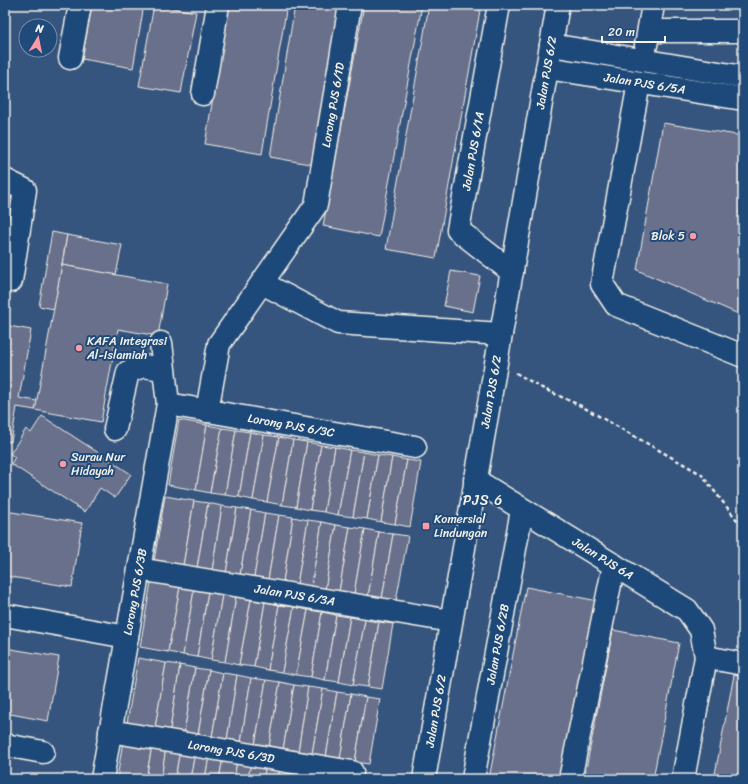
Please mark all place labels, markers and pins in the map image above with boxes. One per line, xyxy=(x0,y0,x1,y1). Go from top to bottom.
place label: Blok 5 xyxy=(651,225,685,247)
marker: Blok 5 xyxy=(688,231,698,241)
place label: KAFA Integrasi Al-Islamiah xyxy=(86,330,168,366)
marker: KAFA Integrasi Al-Islamiah xyxy=(74,343,84,353)
place label: Surau Nur Hidayah xyxy=(71,446,126,482)
marker: Surau Nur Hidayah xyxy=(58,459,68,469)
place label: Komersial Lindungan xyxy=(434,508,488,544)
marker: Komersial Lindungan xyxy=(421,521,431,531)

